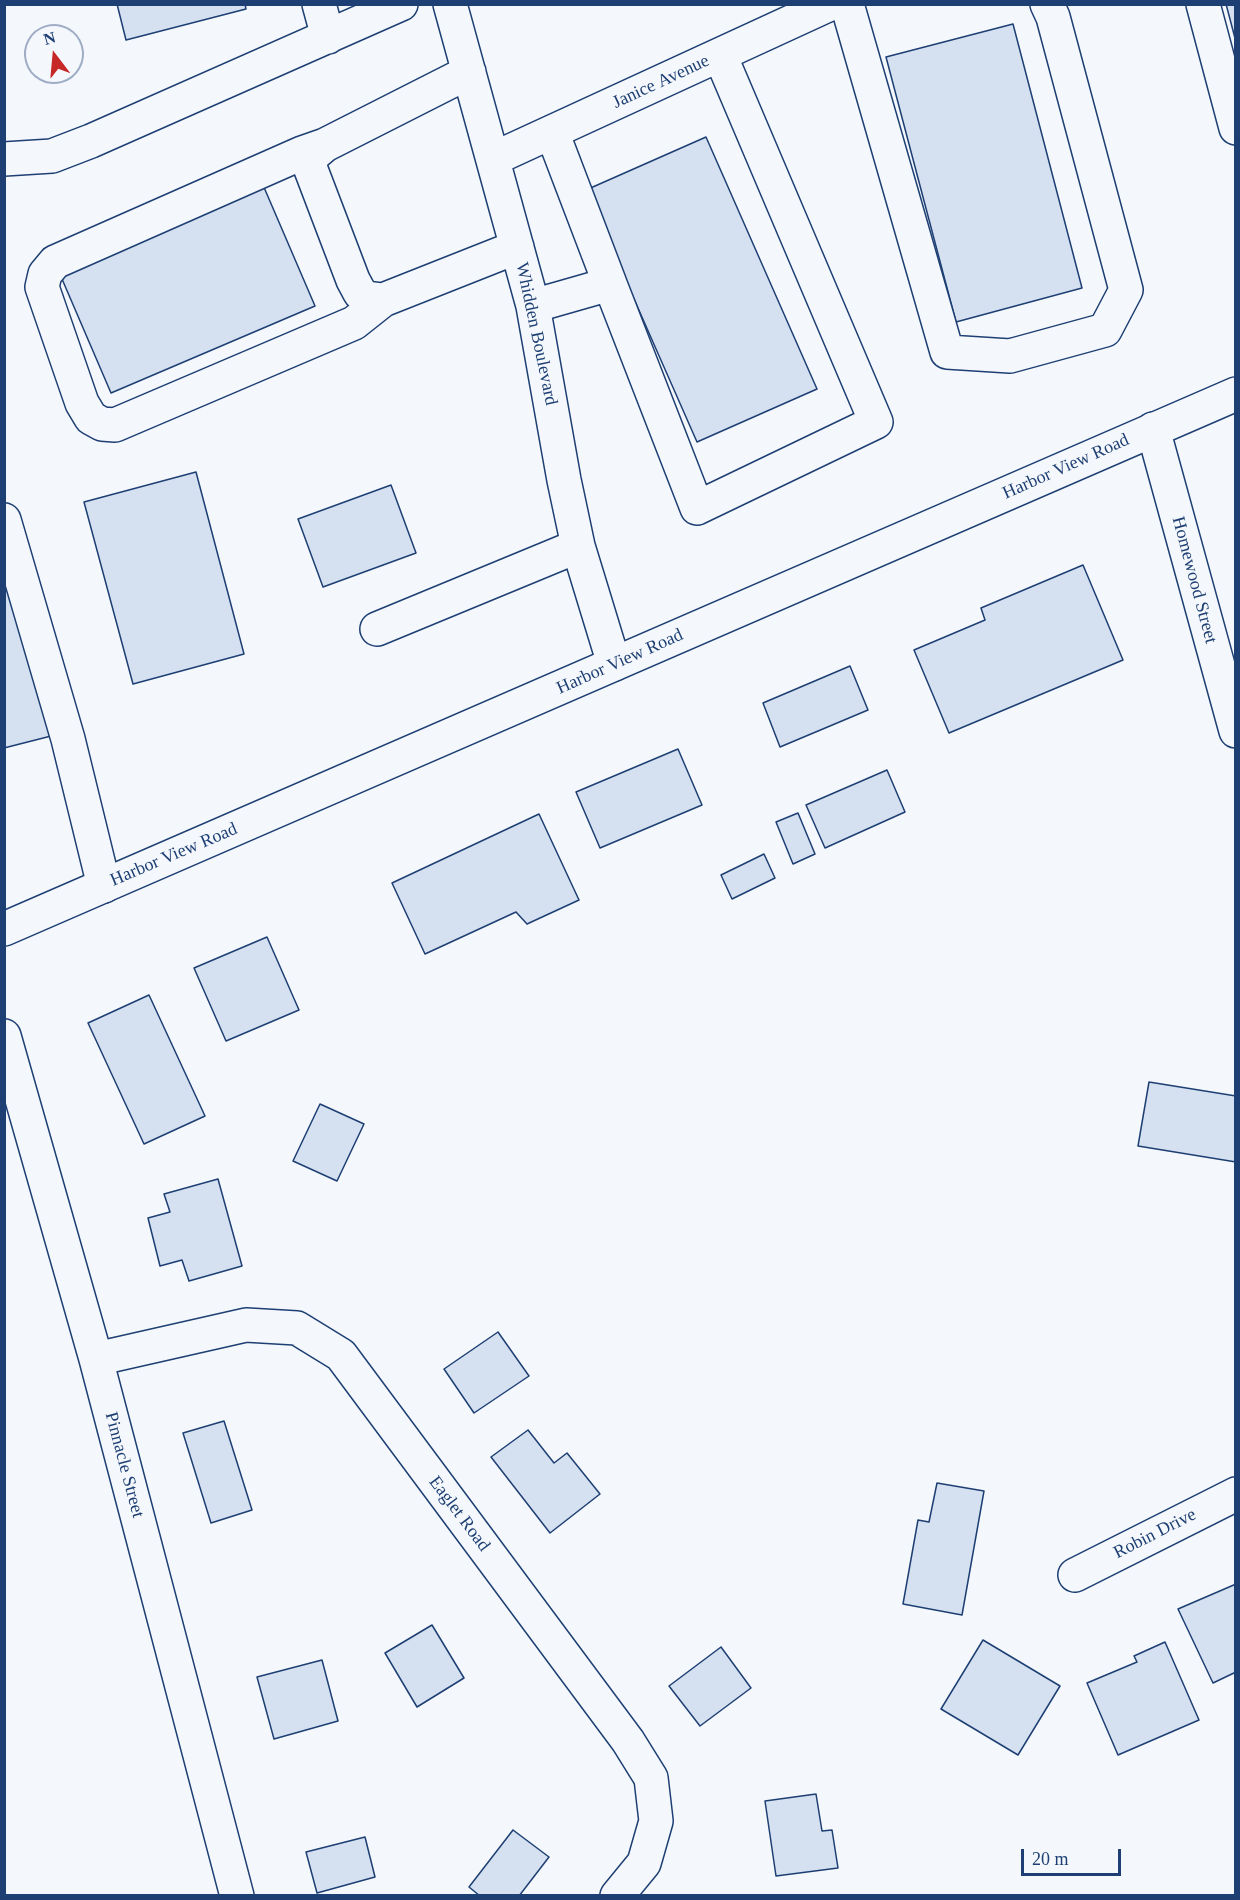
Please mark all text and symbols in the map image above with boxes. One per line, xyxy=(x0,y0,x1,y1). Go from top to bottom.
north arrow xyxy=(24,24,84,84)
text: N xyxy=(42,28,57,48)
street label: Janice Avenue xyxy=(609,50,713,114)
street label: Whidden Boulevard xyxy=(510,261,562,407)
street label: Harbor View Road xyxy=(1000,430,1132,504)
street label: Homewood Street xyxy=(1167,514,1221,646)
street label: Harbor View Road xyxy=(554,625,686,699)
street label: Harbor View Road xyxy=(107,819,241,891)
street label: Pinnacle Street xyxy=(100,1410,148,1520)
street label: Eaglet Road xyxy=(424,1472,494,1556)
street label: Robin Drive xyxy=(1110,1504,1200,1564)
scale bar xyxy=(1024,1837,1124,1875)
text: 20 m xyxy=(1032,1849,1069,1869)

